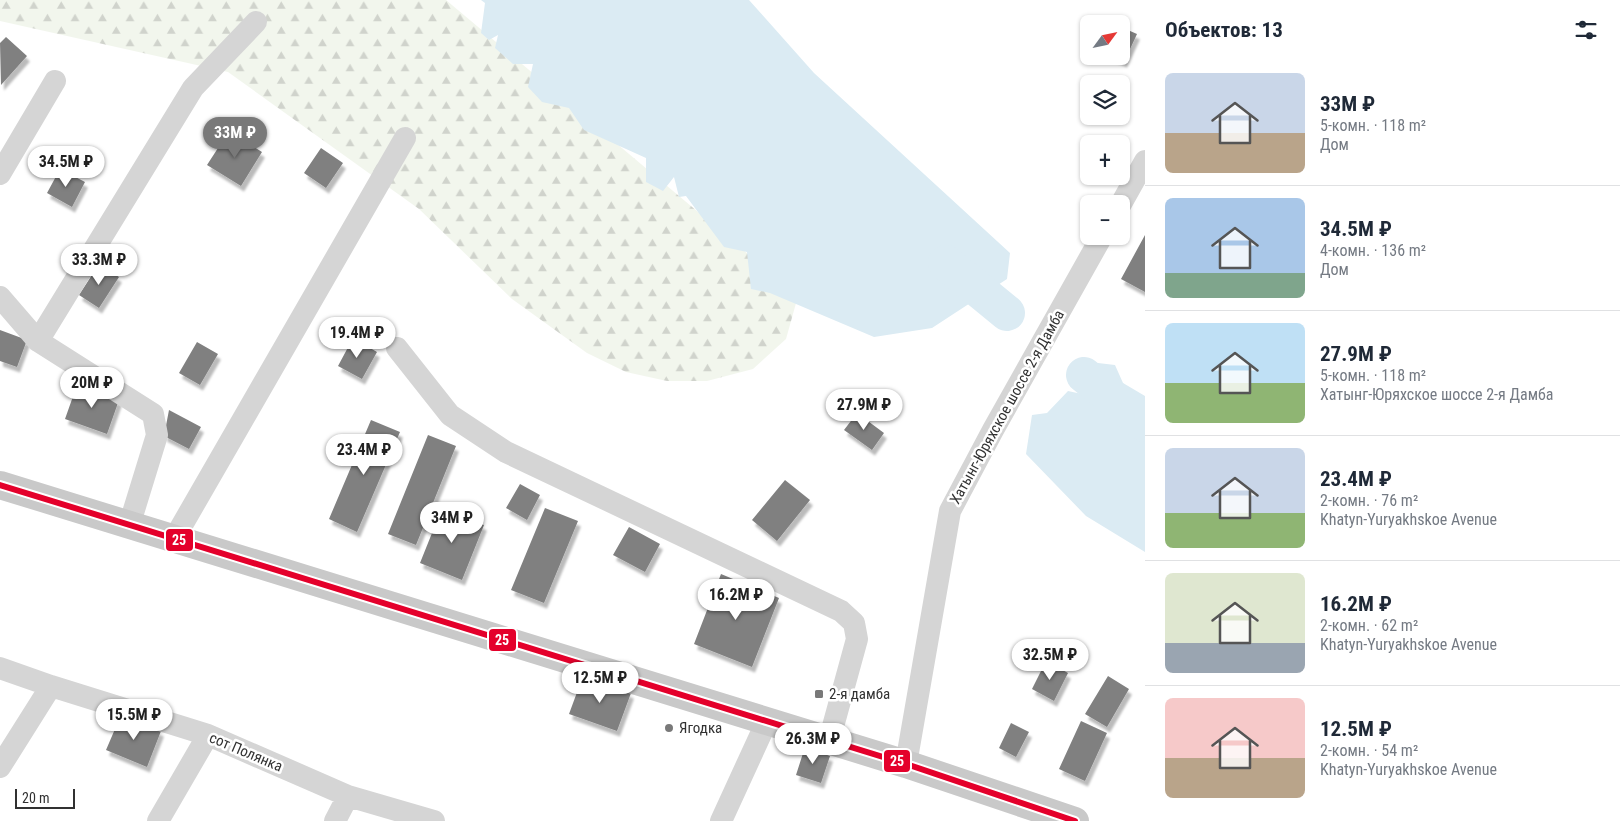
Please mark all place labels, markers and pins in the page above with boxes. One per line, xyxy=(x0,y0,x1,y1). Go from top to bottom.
pin: 33M ₽ xyxy=(200,116,270,159)
pin: 34.5M ₽ xyxy=(20,146,112,188)
pin: 33.3M ₽ xyxy=(53,244,145,286)
pin: 19.4M ₽ xyxy=(311,316,403,359)
pin: 20M ₽ xyxy=(57,366,127,409)
pin: 27.9M ₽ xyxy=(818,388,910,431)
pin: 23.4M ₽ xyxy=(318,434,410,476)
pin: 34M ₽ xyxy=(417,502,487,544)
pin: 16.2M ₽ xyxy=(690,578,782,621)
pin: 32.5M ₽ xyxy=(1004,638,1096,681)
pin: 12.5M ₽ xyxy=(554,662,646,704)
place label: 2-я дамба xyxy=(829,685,890,703)
marker: 2-я дамба xyxy=(813,688,825,700)
pin: 15.5M ₽ xyxy=(88,698,180,741)
place label: Ягодка xyxy=(679,719,722,737)
marker: Ягодка xyxy=(663,722,675,734)
pin: 26.3M ₽ xyxy=(767,722,859,765)

